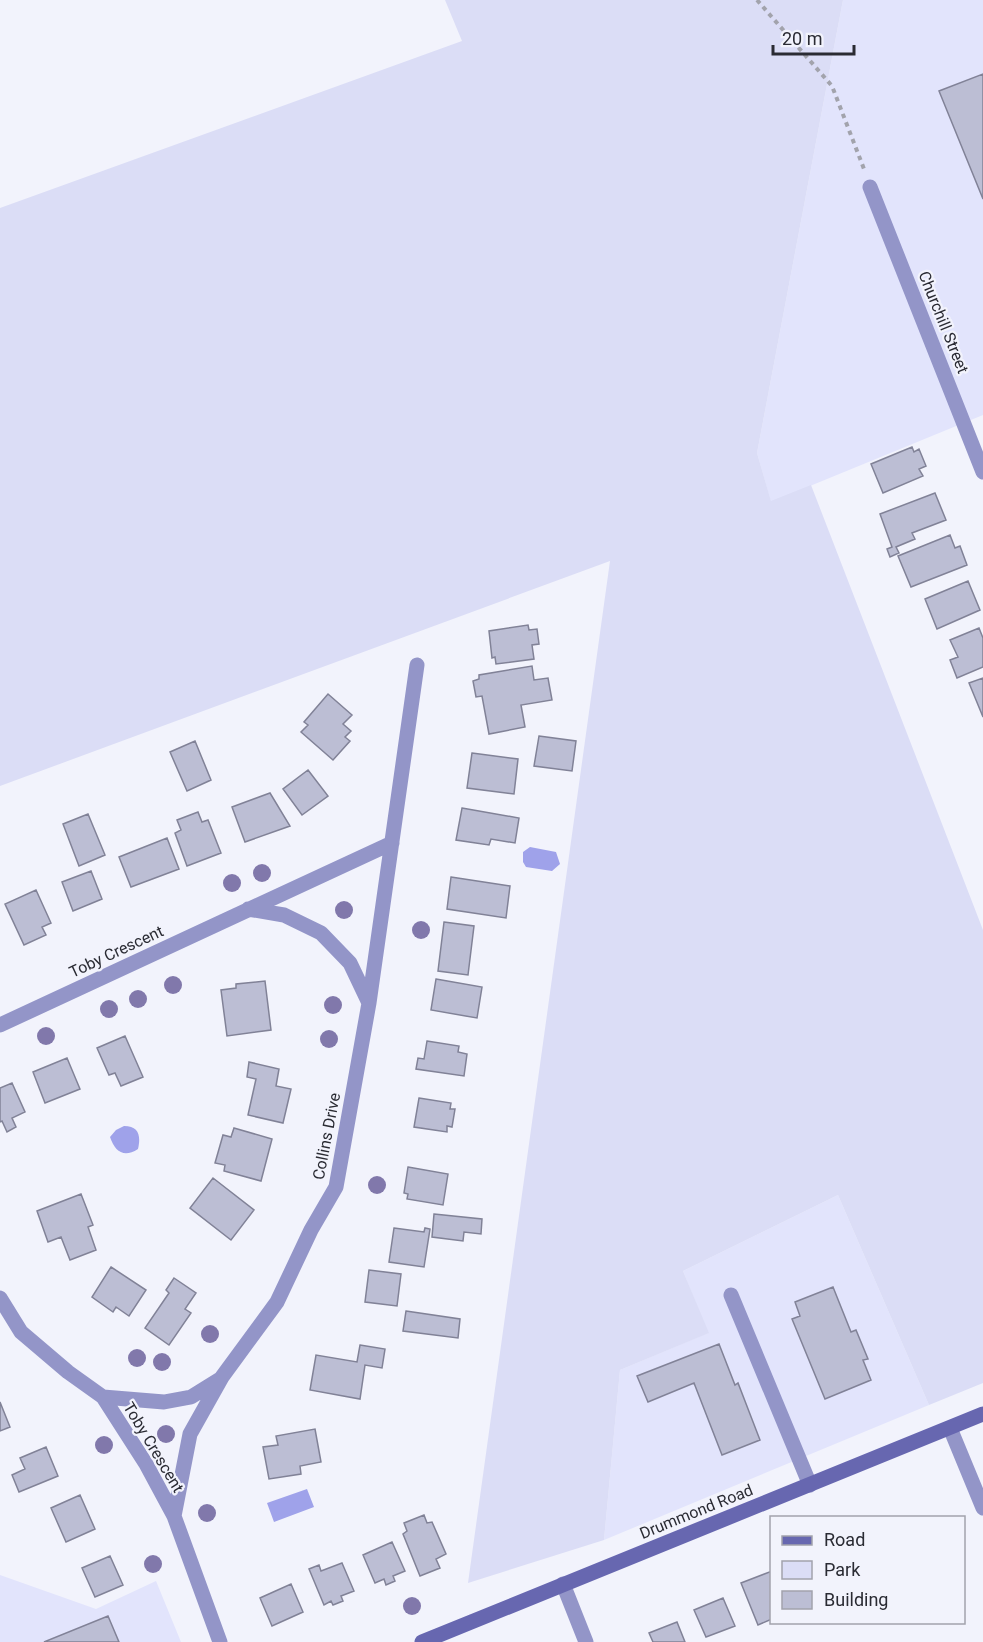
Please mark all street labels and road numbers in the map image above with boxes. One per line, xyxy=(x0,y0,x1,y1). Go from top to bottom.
street label: Churchill Street xyxy=(914,268,973,376)
street label: Toby Crescent xyxy=(66,921,166,982)
street label: Collins Drive xyxy=(309,1091,344,1181)
street label: Toby Crescent xyxy=(119,1399,188,1496)
street label: Drummond Road xyxy=(637,1480,756,1543)

